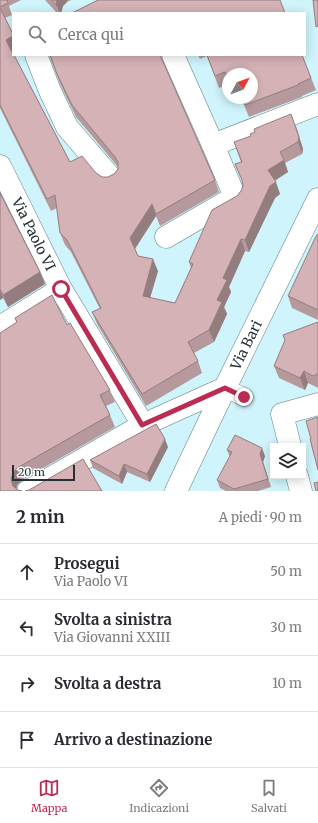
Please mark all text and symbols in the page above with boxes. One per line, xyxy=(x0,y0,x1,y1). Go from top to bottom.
search box xyxy=(12,12,306,56)
icon: search xyxy=(26,23,48,45)
text: Cerca qui xyxy=(58,25,124,44)
north arrow xyxy=(222,68,258,104)
street label: Via Paolo VI xyxy=(8,194,60,274)
route start xyxy=(52,280,70,298)
street label: Via Bari xyxy=(226,317,266,374)
route end xyxy=(235,388,253,406)
map controls xyxy=(270,443,306,479)
button: layers xyxy=(270,443,306,479)
scale bar xyxy=(12,463,75,482)
text: 20 m xyxy=(18,465,45,479)
text: 2 min xyxy=(16,506,64,528)
text: A piedi · 90 m xyxy=(219,509,302,526)
text: Prosegui xyxy=(54,554,120,573)
icon: ahead xyxy=(16,561,38,583)
text: 50 m xyxy=(270,563,302,580)
text: Via Paolo VI xyxy=(54,573,128,590)
text: Svolta a sinistra xyxy=(54,610,172,629)
icon: left xyxy=(16,617,38,639)
text: 30 m xyxy=(270,619,302,636)
text: Via Giovanni XXIII xyxy=(54,629,170,646)
icon: right xyxy=(16,673,38,695)
text: Svolta a destra xyxy=(54,674,161,693)
text: 10 m xyxy=(272,675,302,692)
icon: arrive xyxy=(16,729,38,751)
text: Arrivo a destinazione xyxy=(54,730,212,749)
tab: Mappa xyxy=(31,777,67,815)
tab: Indicazioni xyxy=(129,777,189,815)
tab: Salvati xyxy=(251,777,287,815)

